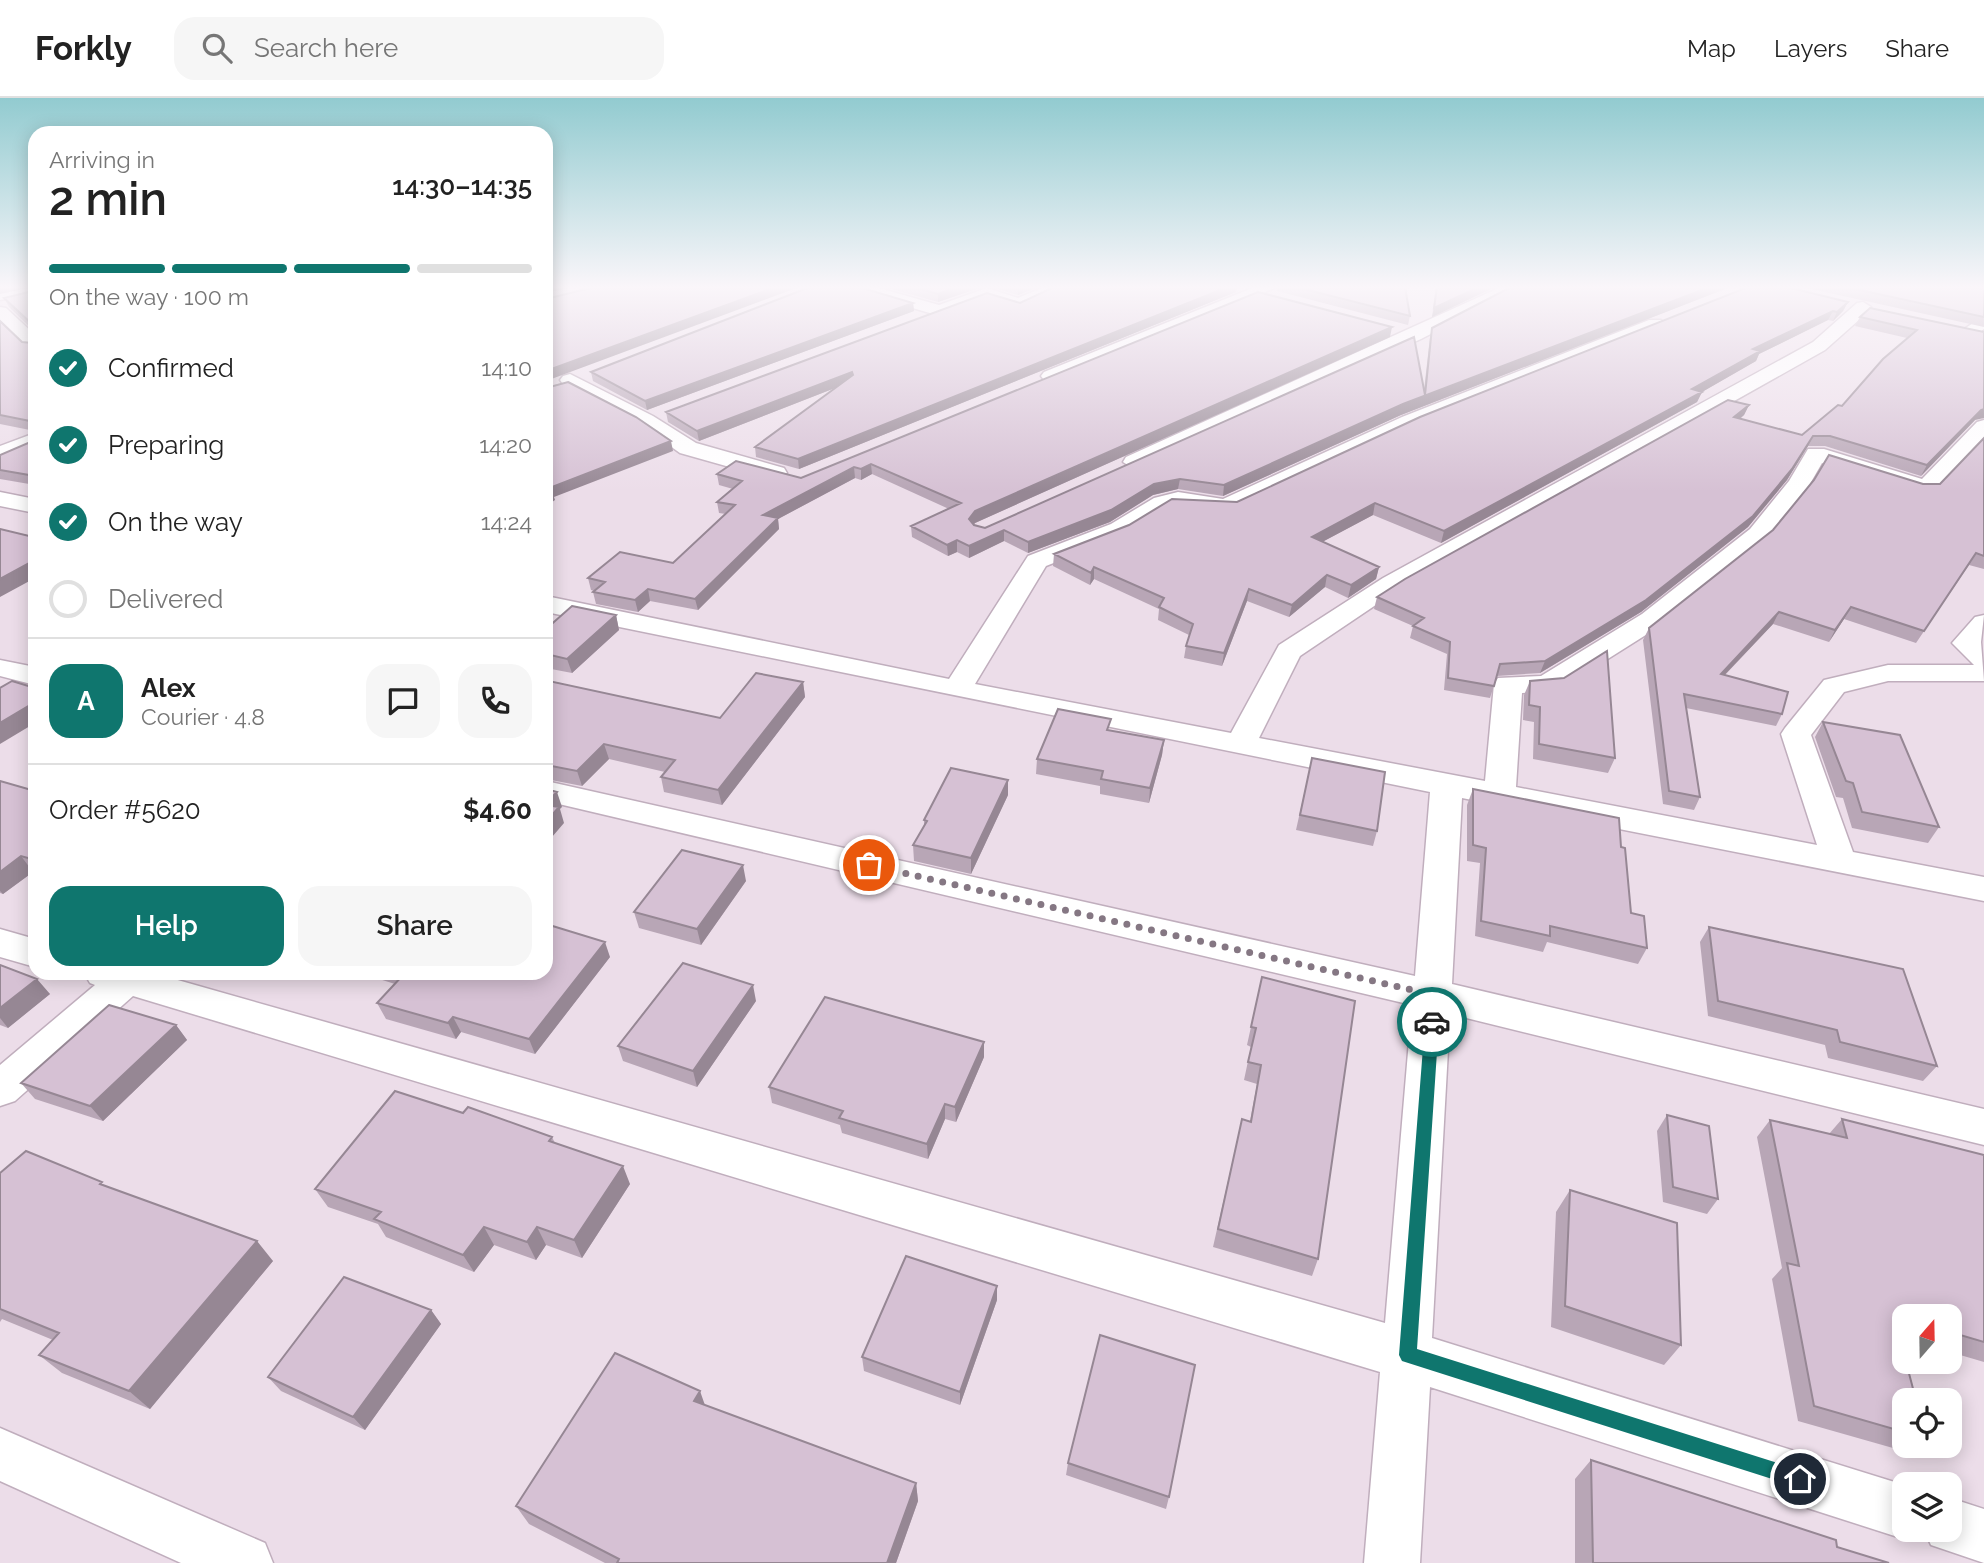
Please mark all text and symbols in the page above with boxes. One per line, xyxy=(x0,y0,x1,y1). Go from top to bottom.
search box xyxy=(174,17,664,80)
text: Forkly xyxy=(35,29,132,68)
icon: search xyxy=(198,29,236,67)
text: Search here xyxy=(254,33,398,63)
text: Map xyxy=(1687,34,1736,63)
text: Layers xyxy=(1774,34,1847,63)
text: Share xyxy=(1885,34,1949,63)
text: Arriving in xyxy=(49,146,155,173)
text: 14:30–14:35 xyxy=(392,171,532,201)
text: 2 min xyxy=(49,172,167,226)
text: On the way · 100 m xyxy=(49,283,249,310)
icon: check xyxy=(49,349,87,387)
text: Confirmed xyxy=(108,353,234,383)
text: 14:10 xyxy=(481,354,532,381)
icon: check xyxy=(49,426,87,464)
text: Preparing xyxy=(108,430,224,460)
text: 14:20 xyxy=(479,431,532,458)
icon: check xyxy=(49,503,87,541)
text: On the way xyxy=(108,507,243,537)
text: 14:24 xyxy=(481,508,532,535)
text: Delivered xyxy=(108,584,223,614)
button: chat xyxy=(366,664,440,738)
button: phone xyxy=(458,664,532,738)
text: Alex xyxy=(141,673,196,703)
text: A xyxy=(77,686,95,716)
text: Courier · 4.8 xyxy=(141,703,265,730)
text: Order #5620 xyxy=(49,795,201,825)
text: $4.60 xyxy=(463,795,532,825)
pin xyxy=(839,835,899,895)
icon: bag xyxy=(850,846,888,884)
button: Help xyxy=(49,886,284,966)
button: Share xyxy=(298,886,532,966)
courier xyxy=(1397,987,1467,1057)
icon: car xyxy=(1413,1003,1451,1041)
north arrow xyxy=(1892,1304,1962,1374)
map controls xyxy=(1892,1304,1962,1542)
button: locate xyxy=(1892,1388,1962,1458)
pin xyxy=(1770,1449,1830,1509)
icon: home xyxy=(1781,1460,1819,1498)
button: layers xyxy=(1892,1472,1962,1542)

